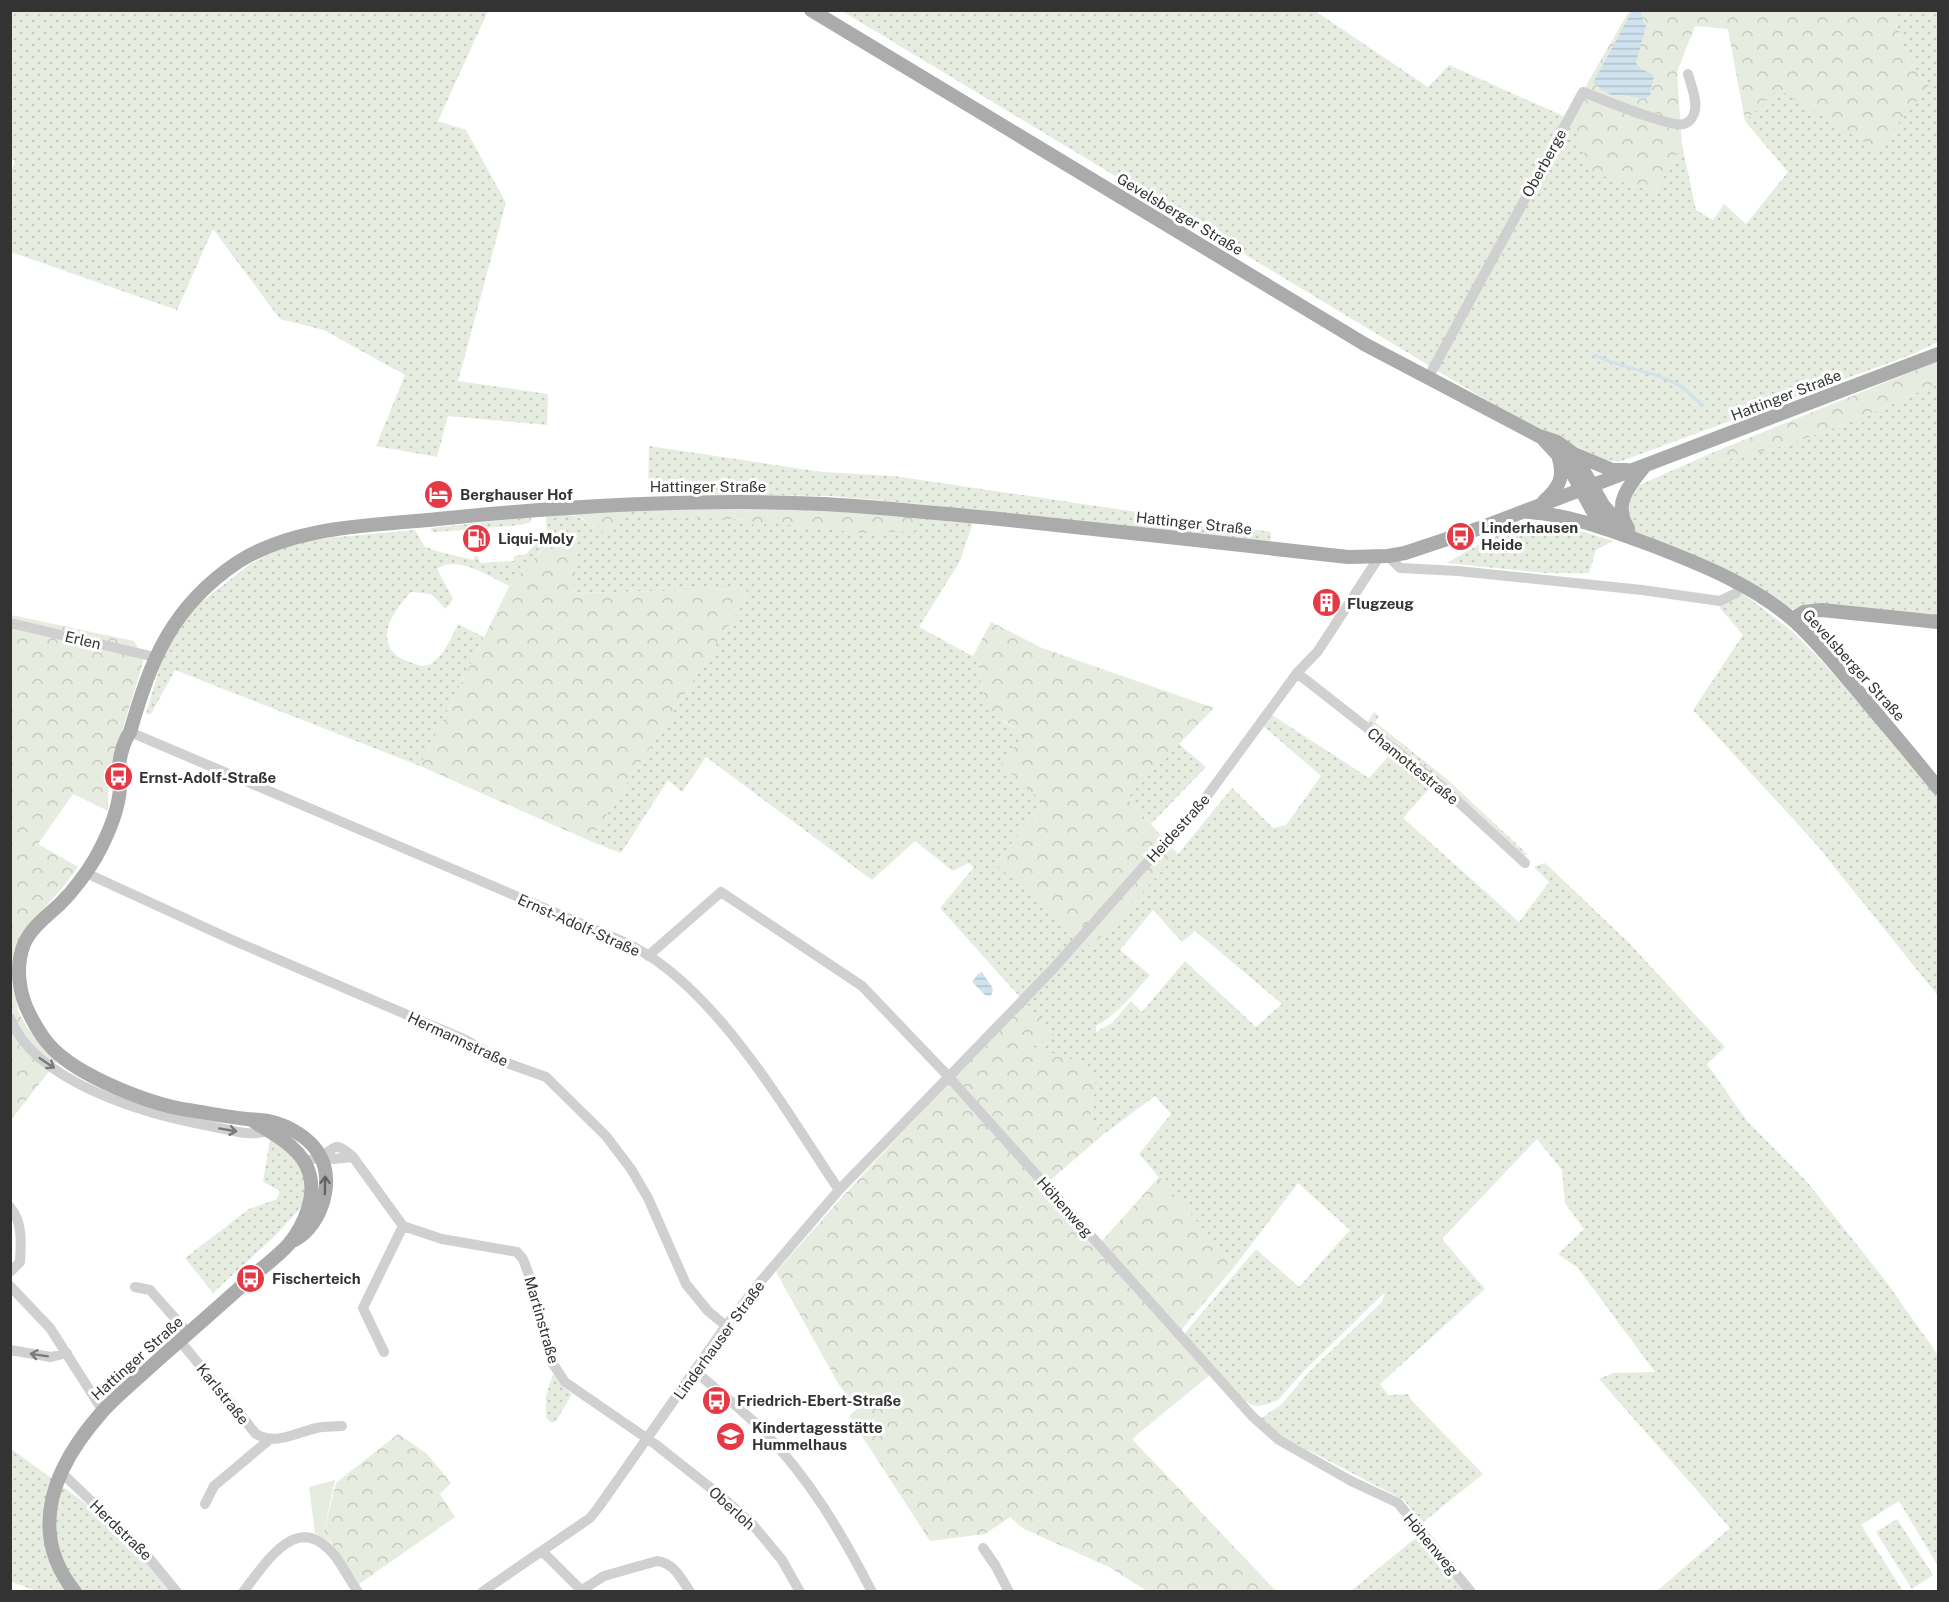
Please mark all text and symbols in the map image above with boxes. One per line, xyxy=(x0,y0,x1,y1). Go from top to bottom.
street label: Oberberge xyxy=(1518,126,1570,200)
street label: Gevelsberger Straße xyxy=(1114,170,1246,258)
street label: Hattinger Straße xyxy=(1728,366,1844,424)
hotel icon: Berghauser Hof xyxy=(423,478,455,510)
street label: Hattinger Straße xyxy=(650,478,766,495)
place label: Berghauser Hof xyxy=(460,486,573,503)
street label: Hattinger Straße xyxy=(1135,508,1253,538)
place label: Linderhausen Heide xyxy=(1481,519,1578,553)
bus stop icon: Linderhausen Heide xyxy=(1444,520,1476,552)
fuel station icon: Liqui-Moly xyxy=(461,522,493,554)
place label: Liqui-Moly xyxy=(498,530,574,547)
building icon: Flugzeug xyxy=(1310,587,1342,619)
place label: Flugzeug xyxy=(1347,595,1414,612)
street label: Gevelsberger Straße xyxy=(1799,606,1909,724)
street label: Erlen xyxy=(63,628,103,652)
street label: Chamottestraße xyxy=(1364,724,1462,808)
bus stop icon: Ernst-Adolf-Straße xyxy=(102,761,134,793)
place label: Ernst-Adolf-Straße xyxy=(139,769,276,786)
street label: Heidestraße xyxy=(1143,791,1213,865)
street label: Ernst-Adolf-Straße xyxy=(515,890,643,960)
street label: Hermannstraße xyxy=(405,1008,511,1070)
one-way arrow xyxy=(38,1056,55,1069)
one-way arrow xyxy=(217,1125,237,1136)
street label: Höhenweg xyxy=(1034,1174,1096,1240)
one-way arrow xyxy=(319,1175,330,1195)
bus stop icon: Fischerteich xyxy=(235,1262,267,1294)
place label: Fischerteich xyxy=(272,1270,361,1287)
street label: Martinstraße xyxy=(521,1274,563,1366)
street label: Linderhauser Straße xyxy=(670,1277,768,1403)
street label: Hattinger Straße xyxy=(88,1313,186,1403)
one-way arrow xyxy=(29,1349,49,1360)
street label: Karlstraße xyxy=(193,1360,253,1428)
bus stop icon: Friedrich-Ebert-Straße xyxy=(700,1384,732,1416)
place label: Friedrich-Ebert-Straße xyxy=(737,1392,901,1409)
place label: Kindertagesstätte Hummelhaus xyxy=(752,1419,883,1453)
school or university icon: Kindertagesstätte Hummelhaus xyxy=(715,1420,747,1452)
street label: Oberloh xyxy=(706,1483,758,1533)
street label: Herdstraße xyxy=(87,1496,155,1564)
street label: Höhenweg xyxy=(1400,1510,1462,1578)

